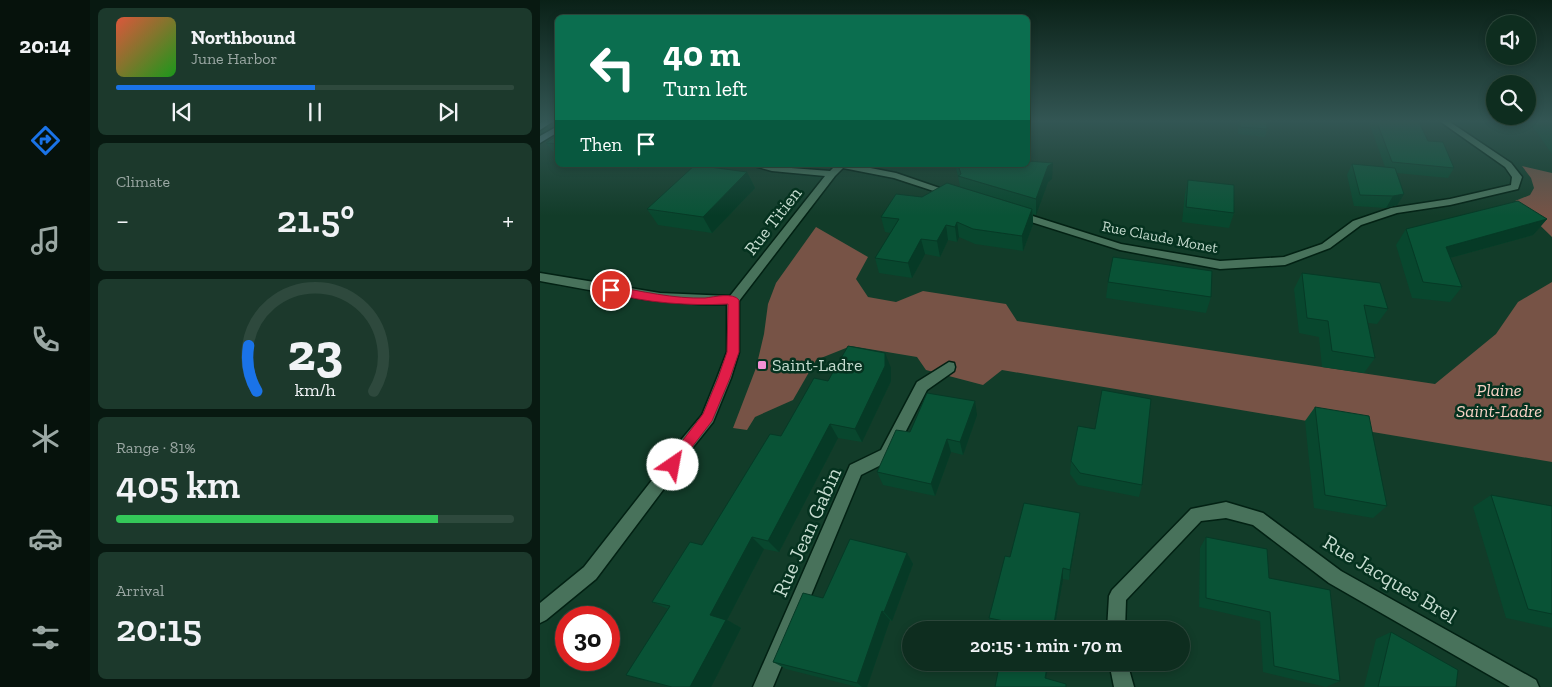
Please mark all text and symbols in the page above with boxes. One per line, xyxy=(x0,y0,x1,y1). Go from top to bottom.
map controls xyxy=(1486,15,1536,125)
button: sound xyxy=(1486,15,1536,65)
text: Northbound xyxy=(191,26,296,49)
text: 20:14 xyxy=(19,32,71,59)
text: 40 m xyxy=(663,33,740,75)
icon: left xyxy=(580,35,645,100)
text: June Harbor xyxy=(191,49,277,68)
text: Turn left xyxy=(663,75,747,102)
button: search xyxy=(1486,75,1536,125)
icon: previous xyxy=(168,98,196,126)
icon: pause xyxy=(301,98,329,126)
icon: next xyxy=(434,98,462,126)
icon: directions xyxy=(28,123,63,158)
icon: arrive xyxy=(632,130,660,158)
text: Then xyxy=(580,133,622,156)
text: Climate xyxy=(116,172,170,191)
street label: Rue Titien xyxy=(740,182,807,259)
text: 21.5° xyxy=(277,196,354,242)
text: − xyxy=(116,204,129,237)
text: + xyxy=(502,204,514,237)
street label: Rue Claude Monet xyxy=(1100,217,1220,257)
icon: music xyxy=(28,223,63,258)
pin xyxy=(590,269,632,311)
icon: arrive xyxy=(597,276,625,304)
text: 23 xyxy=(287,321,343,383)
icon: phone xyxy=(28,322,63,357)
place label: Saint-Ladre xyxy=(772,354,863,376)
marker: Saint-Ladre xyxy=(756,359,768,371)
text: km/h xyxy=(295,379,335,401)
park label: Plaine Saint-Ladre xyxy=(1456,379,1542,422)
icon: climate xyxy=(28,421,63,456)
text: Range · 81% xyxy=(116,438,196,457)
position arrow xyxy=(646,438,698,490)
text: 405 km xyxy=(116,462,240,508)
street label: Rue Jean Gabin xyxy=(767,463,846,600)
icon: car xyxy=(28,521,63,556)
street label: Rue Jacques Brel xyxy=(1319,529,1462,629)
text: Arrival xyxy=(116,581,164,600)
text: 20:15 xyxy=(116,605,202,651)
speed limit sign: 30 xyxy=(555,606,620,671)
icon: filters xyxy=(28,620,63,655)
text: 20:15 · 1 min · 70 m xyxy=(970,634,1122,657)

